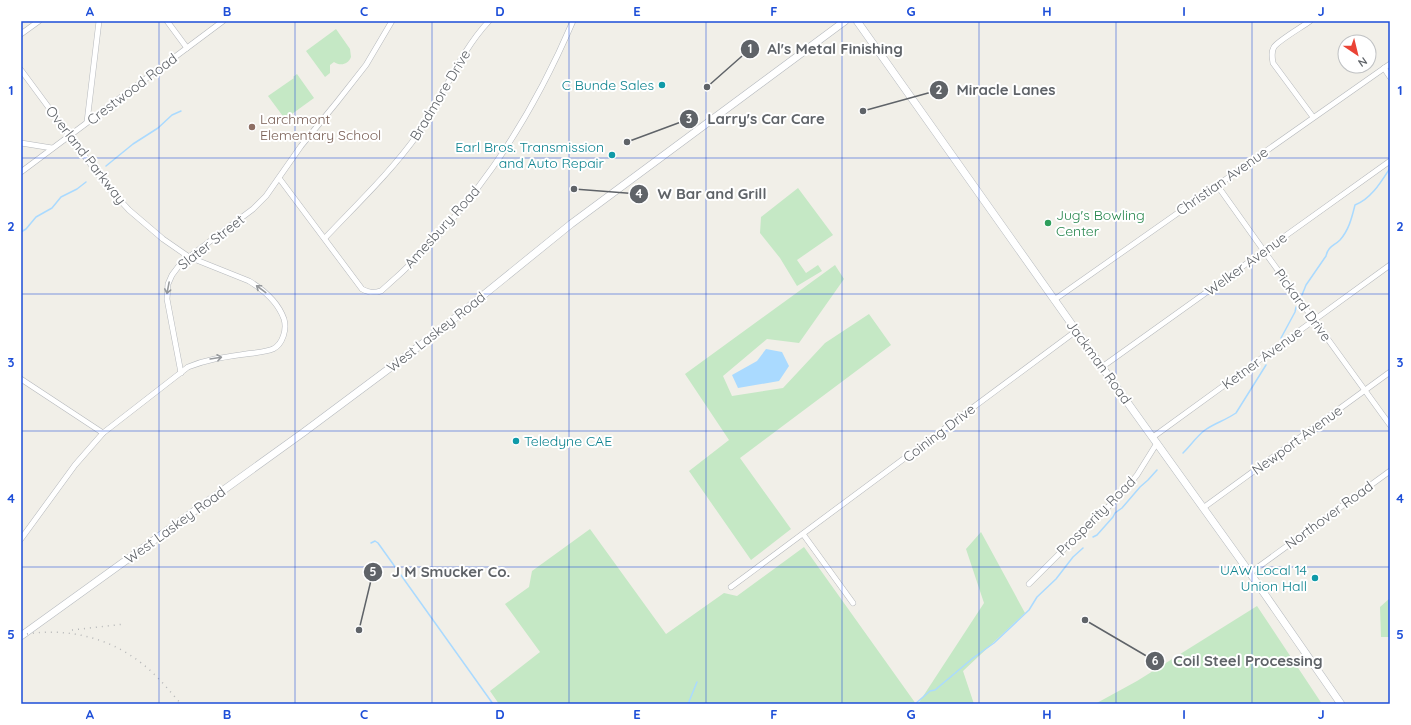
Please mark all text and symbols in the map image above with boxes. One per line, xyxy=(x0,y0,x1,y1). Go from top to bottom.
text: A xyxy=(86,3,95,19)
text: B xyxy=(223,3,231,19)
text: C xyxy=(360,3,368,19)
text: D xyxy=(495,3,505,19)
text: E xyxy=(633,3,641,19)
text: F xyxy=(770,3,778,19)
text: G xyxy=(906,3,916,19)
text: H xyxy=(1042,3,1052,19)
text: I xyxy=(1182,3,1186,19)
text: J xyxy=(1317,3,1325,19)
north arrow xyxy=(1337,34,1377,74)
callout: Al's Metal Finishing xyxy=(740,35,911,62)
text: Al's Metal Finishing xyxy=(767,39,903,58)
text: 1 xyxy=(748,41,752,56)
street label: Bradmore Drive xyxy=(406,46,474,144)
street label: Crestwood Road xyxy=(83,49,181,129)
text: N xyxy=(1355,54,1370,70)
place label: C Bunde Sales xyxy=(562,76,654,94)
callout: Miracle Lanes xyxy=(929,76,1064,103)
marker: C Bunde Sales xyxy=(657,80,667,90)
text: Miracle Lanes xyxy=(956,80,1056,99)
text: 1 xyxy=(8,82,14,98)
text: 2 xyxy=(936,82,943,97)
text: 1 xyxy=(1397,82,1403,98)
street label: Overland Parkway xyxy=(42,102,130,208)
callout: Larry's Car Care xyxy=(679,106,833,133)
text: Larry's Car Care xyxy=(707,109,825,128)
place label: Larchmont Elementary School xyxy=(260,110,381,144)
text: 3 xyxy=(686,111,692,126)
marker: Larchmont Elementary School xyxy=(247,122,257,132)
place label: Earl Bros. Transmission and Auto Repair xyxy=(455,138,605,172)
street label: Christian Avenue xyxy=(1173,143,1271,219)
marker: Earl Bros. Transmission and Auto Repair xyxy=(607,150,617,160)
callout: W Bar and Grill xyxy=(629,180,774,207)
street label: Amesbury Road xyxy=(400,182,484,272)
text: W Bar and Grill xyxy=(658,184,766,203)
text: 4 xyxy=(635,186,643,201)
place label: Jug's Bowling Center xyxy=(1056,206,1145,240)
street label: Slater Street xyxy=(174,210,248,274)
text: 2 xyxy=(7,218,15,234)
marker: Jug's Bowling Center xyxy=(1043,218,1053,228)
text: 2 xyxy=(1396,218,1404,234)
street label: Welker Avenue xyxy=(1202,228,1290,300)
street label: Pickard Drive xyxy=(1271,265,1335,345)
one-way arrow xyxy=(164,281,172,294)
one-way arrow xyxy=(255,285,266,293)
street label: West Laskey Road xyxy=(383,288,489,376)
street label: Jackman Road xyxy=(1063,317,1135,407)
street label: Ketner Avenue xyxy=(1218,323,1306,393)
text: 3 xyxy=(8,354,15,370)
one-way arrow xyxy=(209,354,222,362)
text: 3 xyxy=(1397,354,1404,370)
street label: Coining Drive xyxy=(899,400,979,466)
street label: Newport Avenue xyxy=(1248,401,1346,479)
place label: Teledyne CAE xyxy=(524,432,612,450)
marker: Teledyne CAE xyxy=(511,436,521,446)
street label: Prosperity Road xyxy=(1053,473,1139,559)
street label: Northover Road xyxy=(1282,477,1376,553)
street label: West Laskey Road xyxy=(121,482,229,568)
text: 4 xyxy=(7,490,15,506)
text: 4 xyxy=(1396,490,1404,506)
callout: J M Smucker Co. xyxy=(363,558,518,585)
place label: UAW Local 14 Union Hall xyxy=(1220,561,1307,595)
text: J M Smucker Co. xyxy=(392,562,510,581)
text: 5 xyxy=(370,564,377,579)
marker: UAW Local 14 Union Hall xyxy=(1310,573,1320,583)
text: 5 xyxy=(7,626,15,642)
text: 5 xyxy=(1396,626,1404,642)
callout: Coil Steel Processing xyxy=(1145,647,1330,674)
text: Coil Steel Processing xyxy=(1173,651,1323,670)
text: 6 xyxy=(1152,653,1159,668)
text: A xyxy=(86,706,95,722)
text: B xyxy=(223,706,231,722)
text: C xyxy=(360,706,368,722)
text: D xyxy=(495,706,505,722)
text: E xyxy=(633,706,641,722)
text: F xyxy=(770,706,778,722)
text: G xyxy=(906,706,916,722)
text: H xyxy=(1042,706,1052,722)
text: I xyxy=(1182,706,1186,722)
text: J xyxy=(1317,706,1325,722)

